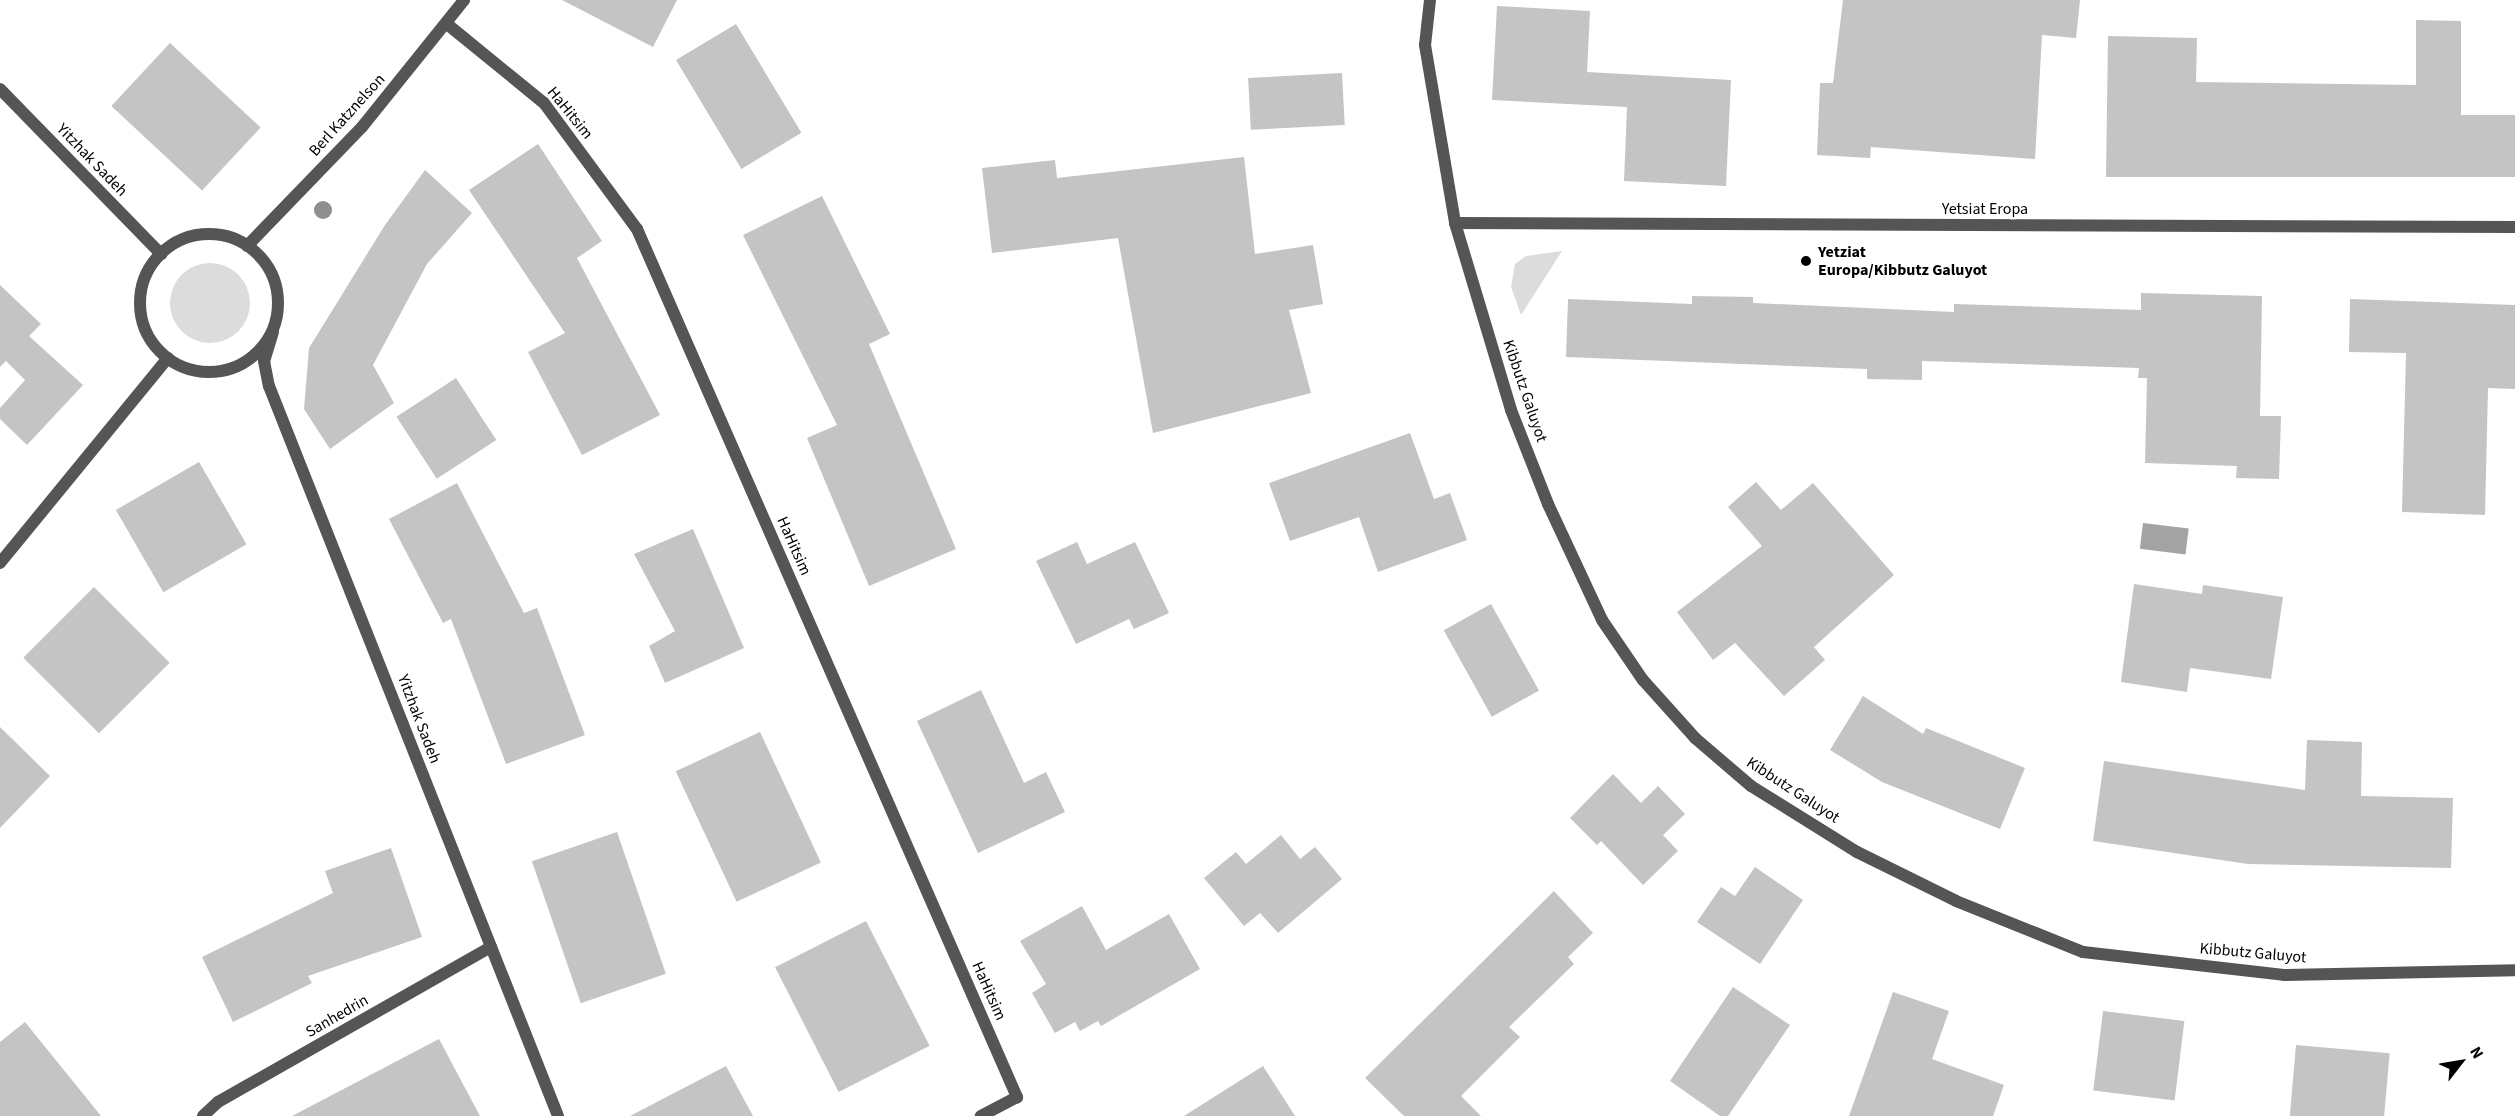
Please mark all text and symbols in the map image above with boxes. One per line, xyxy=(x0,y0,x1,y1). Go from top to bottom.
street label: Berl Katznelson xyxy=(305,70,389,160)
street label: HaHitsim xyxy=(543,83,597,143)
street label: Yitzhak Sadeh xyxy=(53,120,131,200)
street label: Yetsiat Eropa xyxy=(1942,199,2028,219)
place label: Yetziat Europa/Kibbutz Galuyot xyxy=(1818,242,1987,280)
marker: Yetziat Europa/Kibbutz Galuyot xyxy=(1799,254,1813,268)
street label: Kibbutz Galuyot xyxy=(1499,337,1551,445)
street label: HaHitsim xyxy=(773,514,815,578)
street label: Yitzhak Sadeh xyxy=(393,672,445,766)
street label: Kibbutz Galuyot xyxy=(1743,753,1843,827)
street label: Kibbutz Galuyot xyxy=(2199,939,2307,967)
street label: HaHitsim xyxy=(968,959,1010,1023)
street label: Sanhedrin xyxy=(302,990,372,1042)
north arrow xyxy=(2431,1032,2491,1092)
text: N xyxy=(2464,1042,2489,1063)

